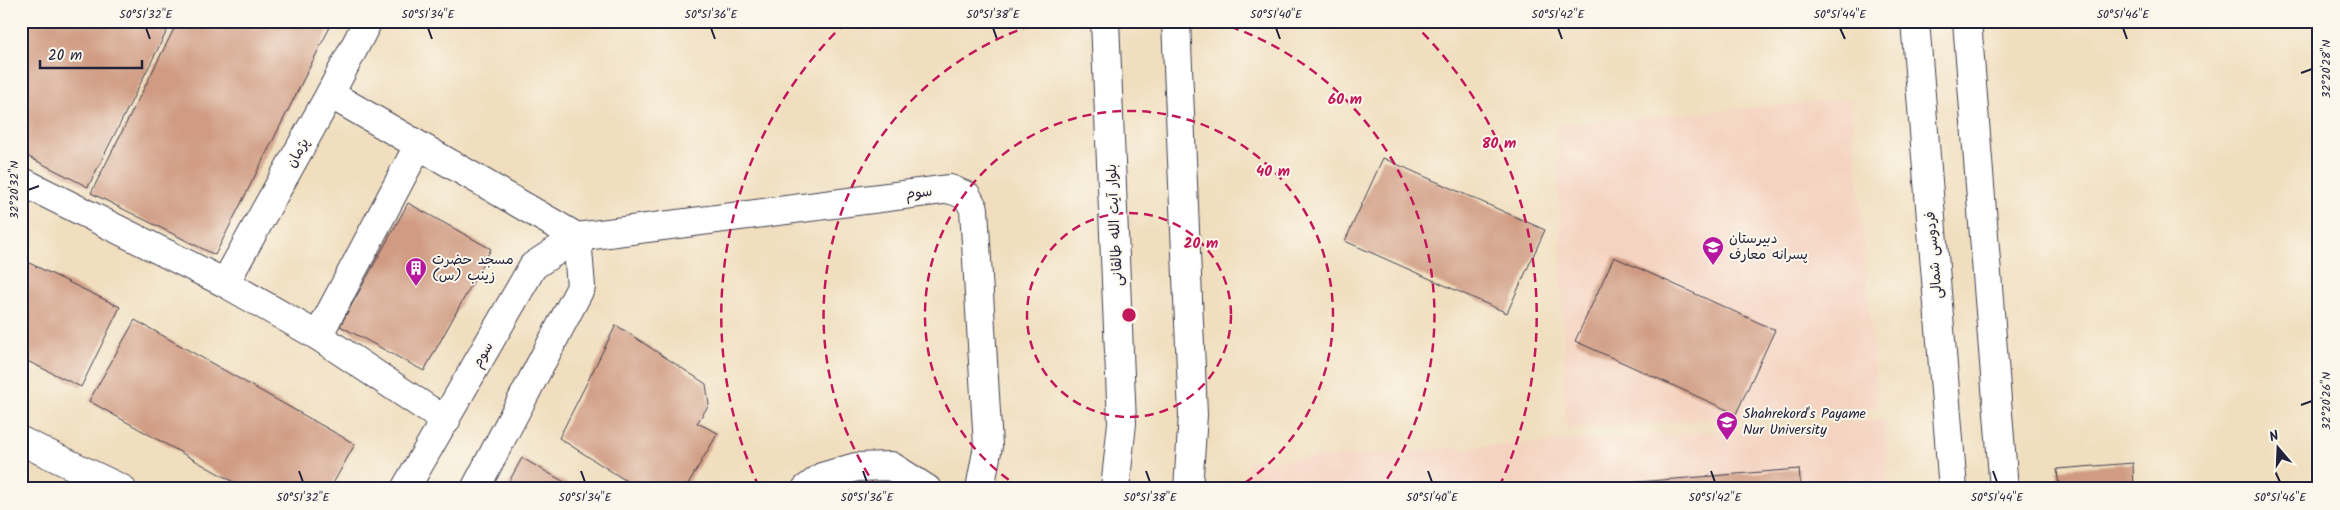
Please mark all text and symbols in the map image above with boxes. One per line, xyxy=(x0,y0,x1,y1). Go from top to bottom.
text: 50°51'32"E xyxy=(119,5,174,24)
text: 50°51'34"E xyxy=(402,5,455,24)
text: 50°51'36"E xyxy=(685,5,738,24)
text: 50°51'38"E xyxy=(966,5,1021,24)
text: 50°51'40"E xyxy=(1250,5,1303,24)
text: 50°51'42"E xyxy=(1531,5,1585,24)
text: 50°51'44"E xyxy=(1814,5,1867,24)
text: 50°51'46"E xyxy=(2097,5,2150,24)
scale bar xyxy=(40,38,142,70)
text: 32°20'28"N xyxy=(2317,40,2336,98)
text: 20 m xyxy=(48,44,82,68)
text: 60 m xyxy=(1328,88,1362,112)
text: 80 m xyxy=(1482,132,1516,156)
street label: پژمان xyxy=(281,134,315,172)
text: 40 m xyxy=(1256,160,1290,184)
text: 32°20'32"N xyxy=(5,161,24,219)
street label: بلوار آیت الله طالقانی xyxy=(1101,163,1129,287)
street label: سوم xyxy=(904,180,934,206)
street label: فردوسی شمالی xyxy=(1919,210,1949,300)
place label: دبیرستان پسرانه معارف xyxy=(1729,228,1808,266)
text: 20 m xyxy=(1184,232,1218,256)
school or university icon: دبیرستان پسرانه معارف xyxy=(1701,235,1725,266)
place label: مسجد حضرت زینب (س) xyxy=(432,249,514,287)
building icon: مسجد حضرت زینب (س) xyxy=(404,256,428,287)
centre of rings xyxy=(1120,306,1138,324)
street label: سوم xyxy=(467,338,499,372)
text: 32°20'26"N xyxy=(2317,372,2336,430)
place label: Shahrekord's Payame Nur University xyxy=(1743,403,1867,441)
school or university icon: Shahrekord's Payame Nur University xyxy=(1715,410,1739,441)
north arrow xyxy=(2252,422,2302,472)
text: N xyxy=(2266,425,2282,448)
text: 50°51'32"E xyxy=(276,488,331,507)
text: 50°51'34"E xyxy=(559,488,612,507)
text: 50°51'36"E xyxy=(841,488,894,507)
text: 50°51'38"E xyxy=(1123,488,1178,507)
text: 50°51'40"E xyxy=(1406,488,1459,507)
text: 50°51'42"E xyxy=(1688,488,1742,507)
text: 50°51'44"E xyxy=(1971,488,2024,507)
text: 50°51'46"E xyxy=(2254,488,2307,507)

